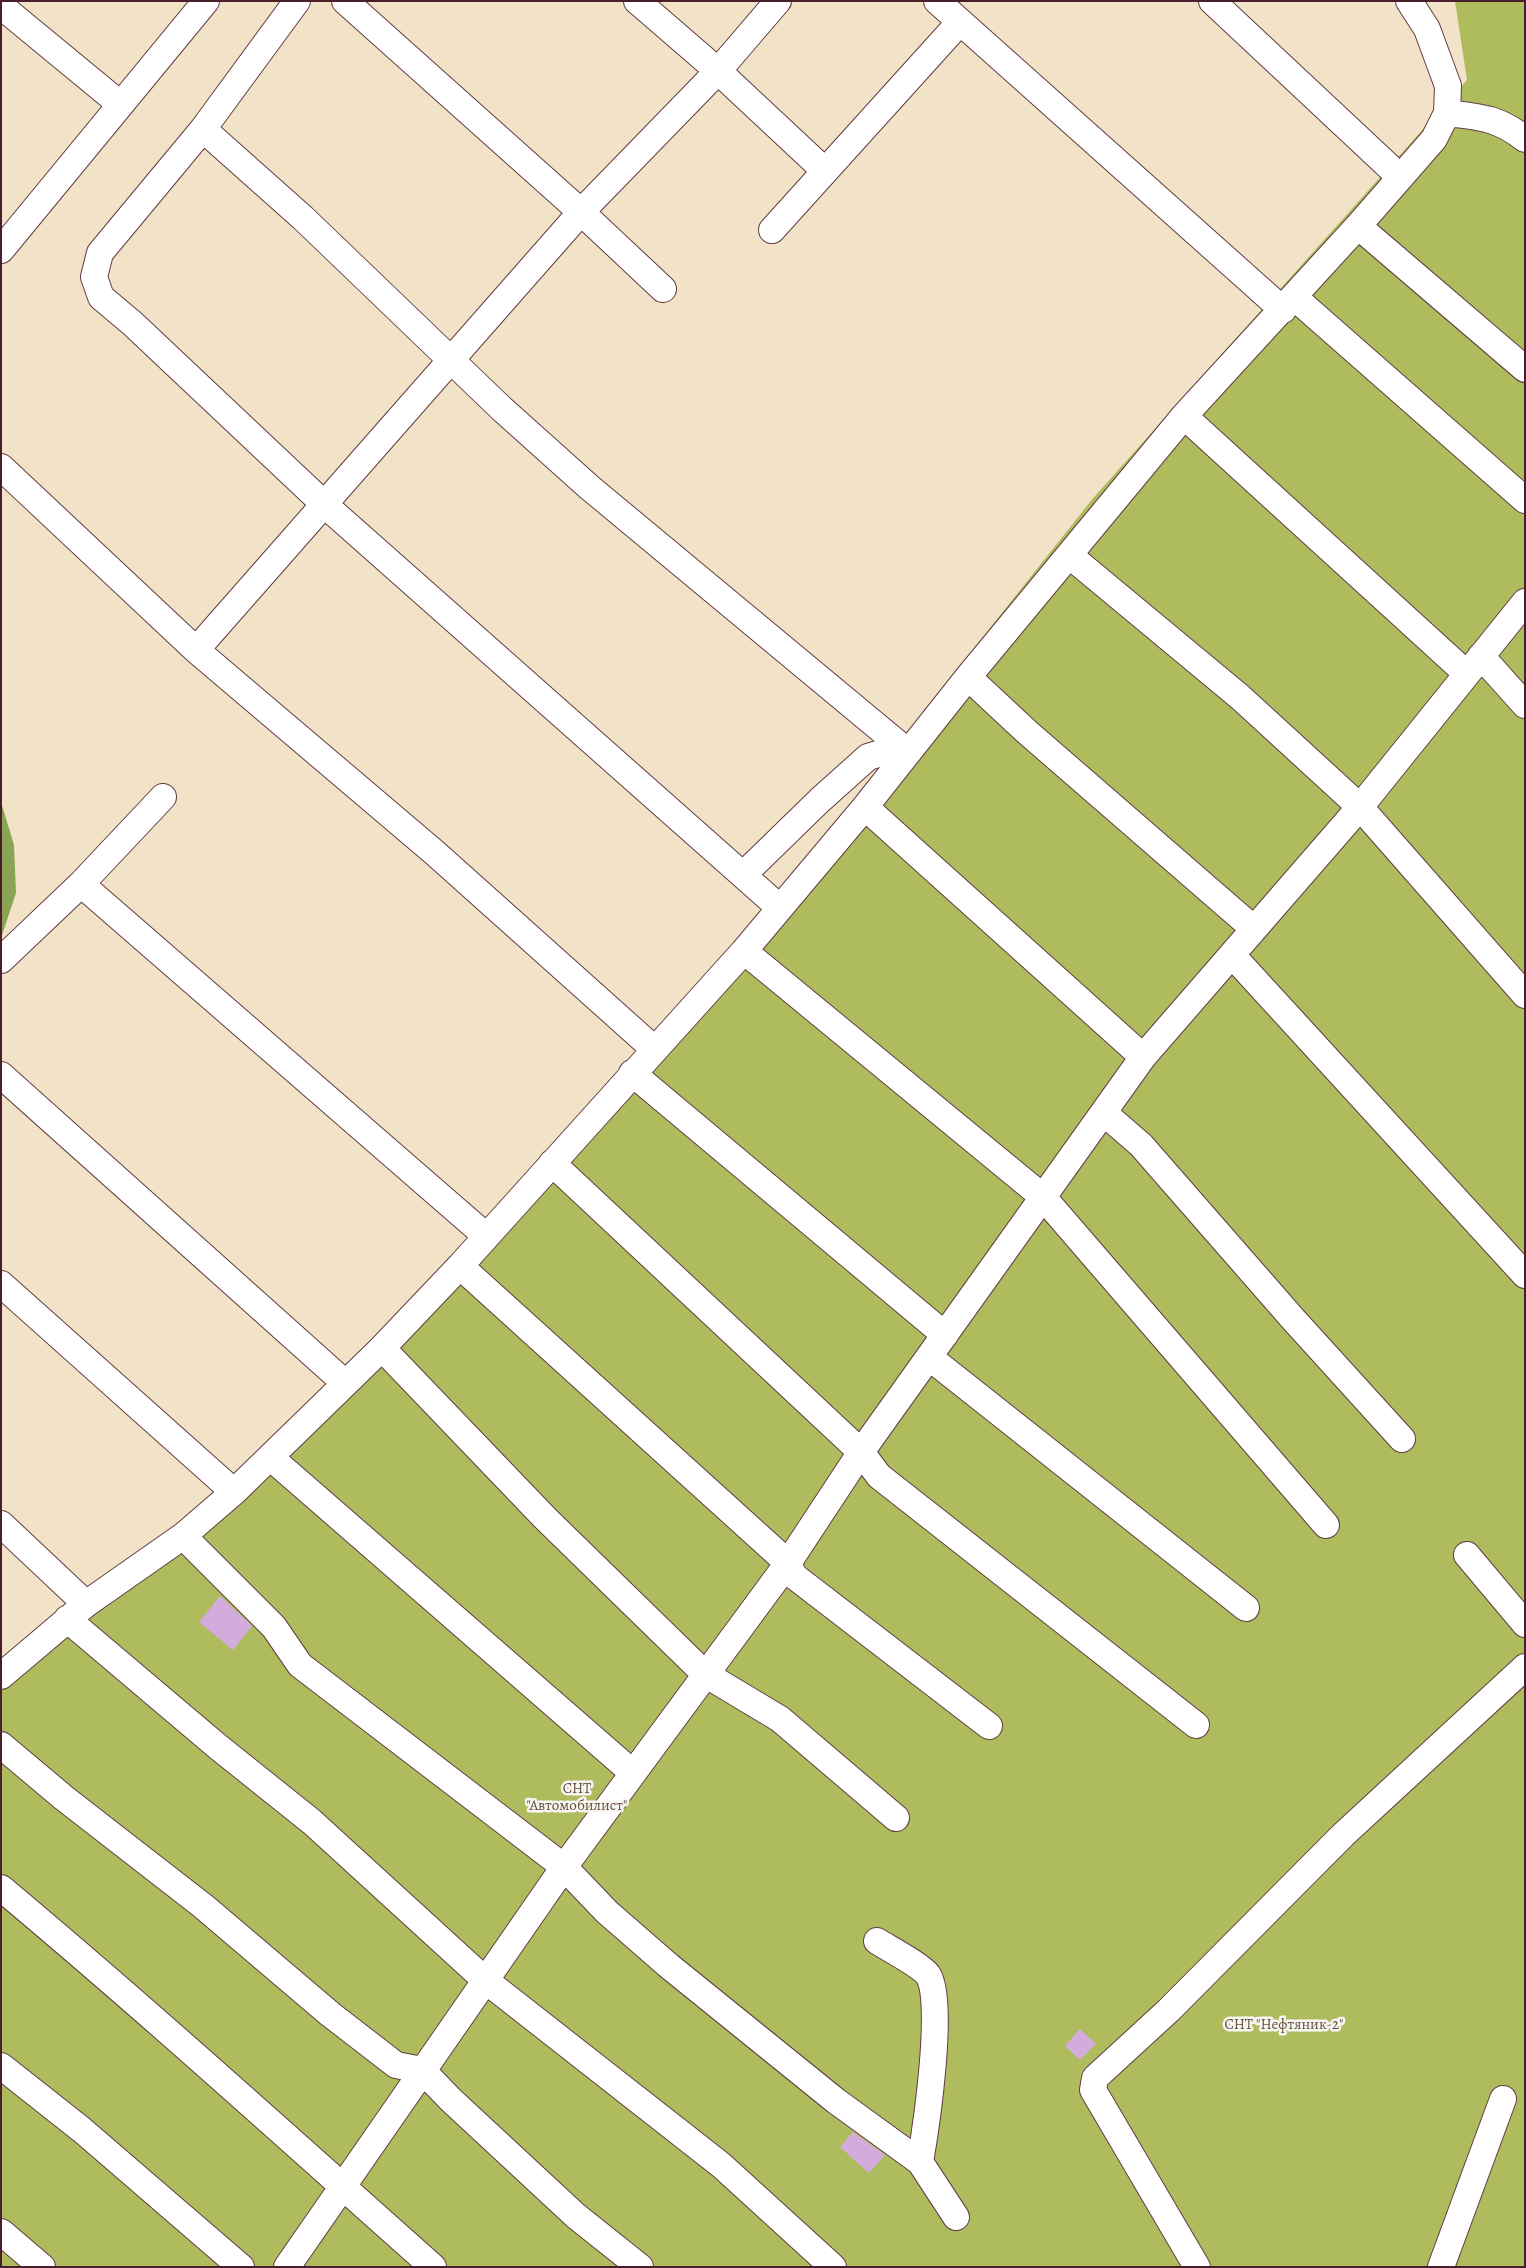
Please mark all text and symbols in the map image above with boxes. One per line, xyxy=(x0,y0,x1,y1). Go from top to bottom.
park label: СНТ "Автомобилист" xyxy=(527,1780,627,1815)
park label: СНТ "Нефтяник-2" xyxy=(1224,2016,1344,2034)

